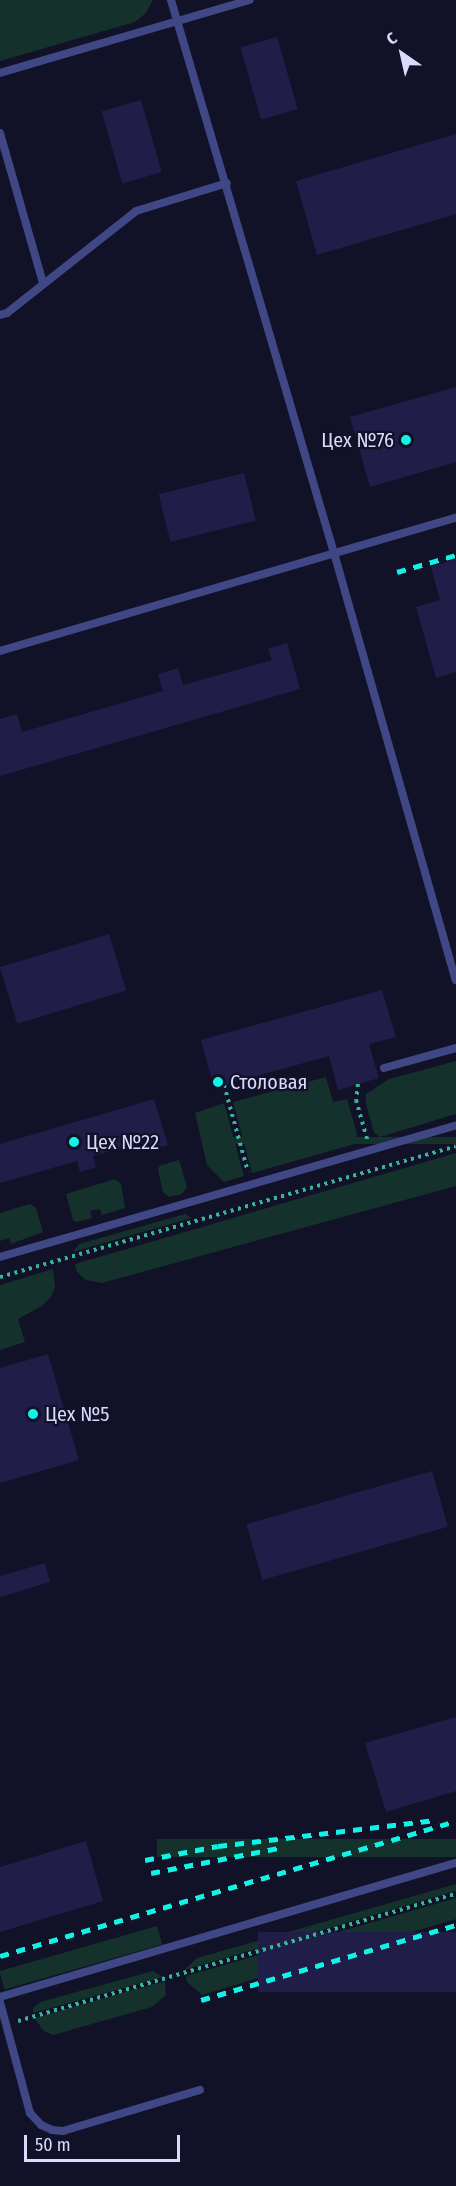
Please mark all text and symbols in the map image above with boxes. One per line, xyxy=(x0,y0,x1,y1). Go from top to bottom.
north arrow xyxy=(372,24,432,84)
text: С xyxy=(383,28,400,49)
place label: Цех №76 xyxy=(321,428,394,452)
marker: Цех №76 xyxy=(399,433,413,447)
place label: Столовая xyxy=(230,1070,307,1094)
marker: Столовая xyxy=(211,1075,225,1089)
place label: Цех №22 xyxy=(86,1130,159,1154)
marker: Цех №22 xyxy=(67,1135,81,1149)
place label: Цех №5 xyxy=(45,1402,110,1426)
marker: Цех №5 xyxy=(26,1407,40,1421)
scale bar xyxy=(27,2123,183,2161)
text: 50 m xyxy=(35,2134,71,2156)

